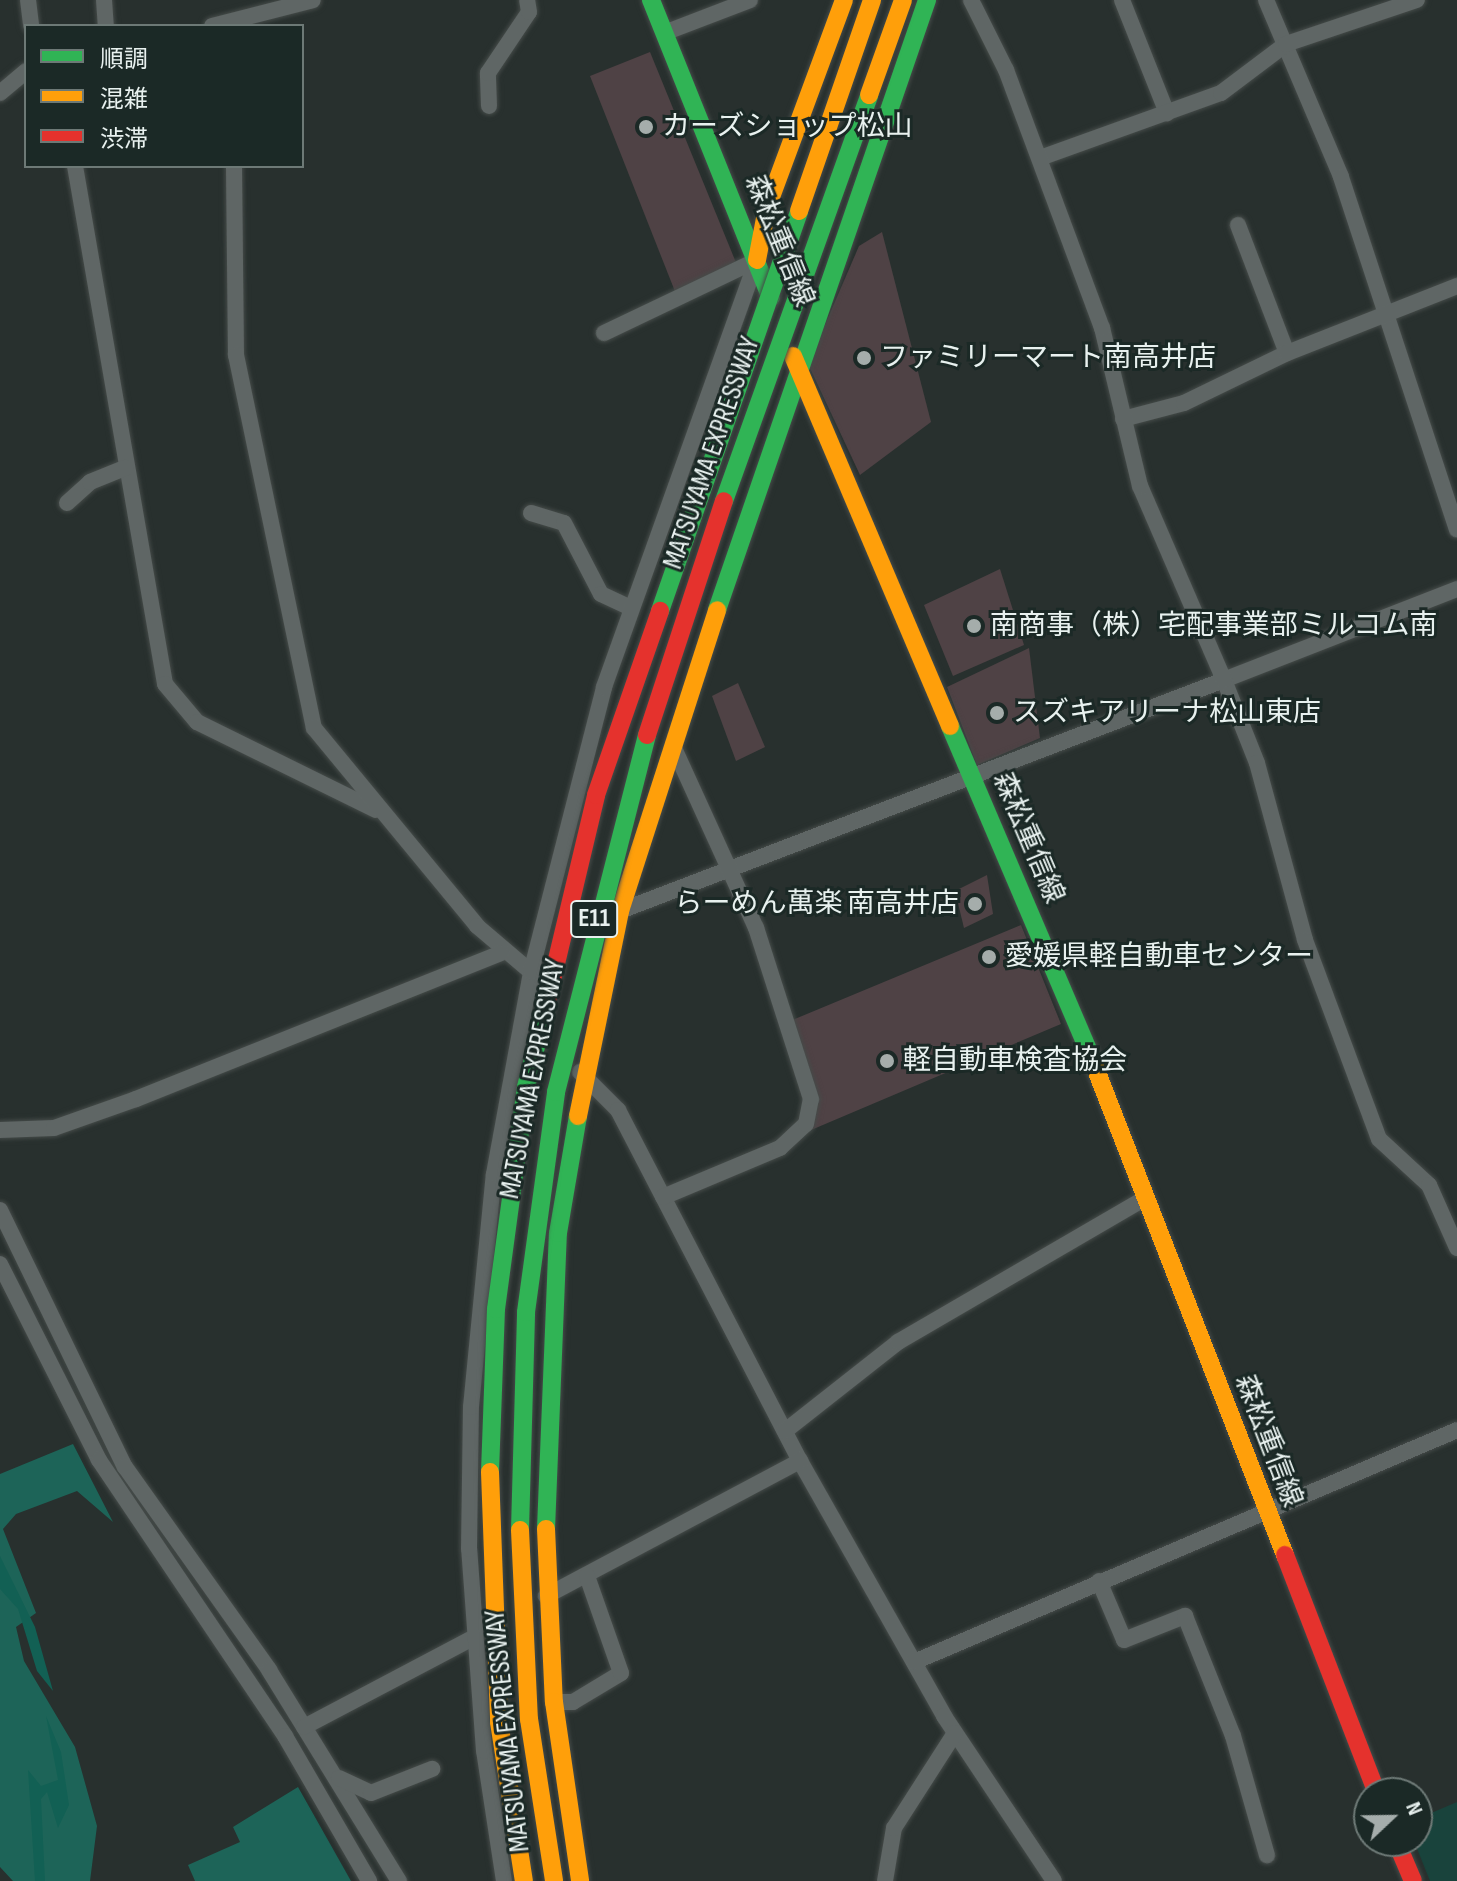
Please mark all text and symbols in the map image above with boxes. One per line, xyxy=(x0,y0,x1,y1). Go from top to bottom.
legend xyxy=(24,24,304,168)
text: 順調 xyxy=(100,45,148,74)
text: 混雑 xyxy=(100,85,148,114)
place label: カーズショップ松山 xyxy=(662,110,914,144)
marker: カーズショップ松山 xyxy=(637,118,655,136)
text: 渋滞 xyxy=(100,125,148,154)
street label: 森松重信線 xyxy=(737,170,821,312)
street label: MATSUYAMA EXPRESSWAY xyxy=(657,333,767,573)
place label: ファミリーマート南高井店 xyxy=(880,341,1216,375)
marker: ファミリーマート南高井店 xyxy=(855,349,873,367)
place label: 南商事（株）宅配事業部ミルコム南 xyxy=(990,609,1438,643)
marker: 南商事（株）宅配事業部ミルコム南 xyxy=(965,617,983,635)
place label: スズキアリーナ松山東店 xyxy=(1013,696,1321,730)
marker: スズキアリーナ松山東店 xyxy=(988,704,1006,722)
street label: 森松重信線 xyxy=(985,767,1071,909)
place label: らーめん萬楽 南高井店 xyxy=(675,887,959,921)
marker: らーめん萬楽 南高井店 xyxy=(966,895,984,913)
road number: E11 xyxy=(570,897,618,941)
place label: 愛媛県軽自動車センター xyxy=(1005,940,1313,974)
marker: 愛媛県軽自動車センター xyxy=(980,948,998,966)
street label: MATSUYAMA EXPRESSWAY xyxy=(493,956,573,1202)
place label: 軽自動車検査協会 xyxy=(903,1044,1127,1078)
marker: 軽自動車検査協会 xyxy=(878,1052,896,1070)
street label: 森松重信線 xyxy=(1227,1370,1309,1512)
street label: MATSUYAMA EXPRESSWAY xyxy=(479,1608,537,1854)
north arrow xyxy=(1353,1777,1433,1857)
text: N xyxy=(1399,1798,1429,1819)

